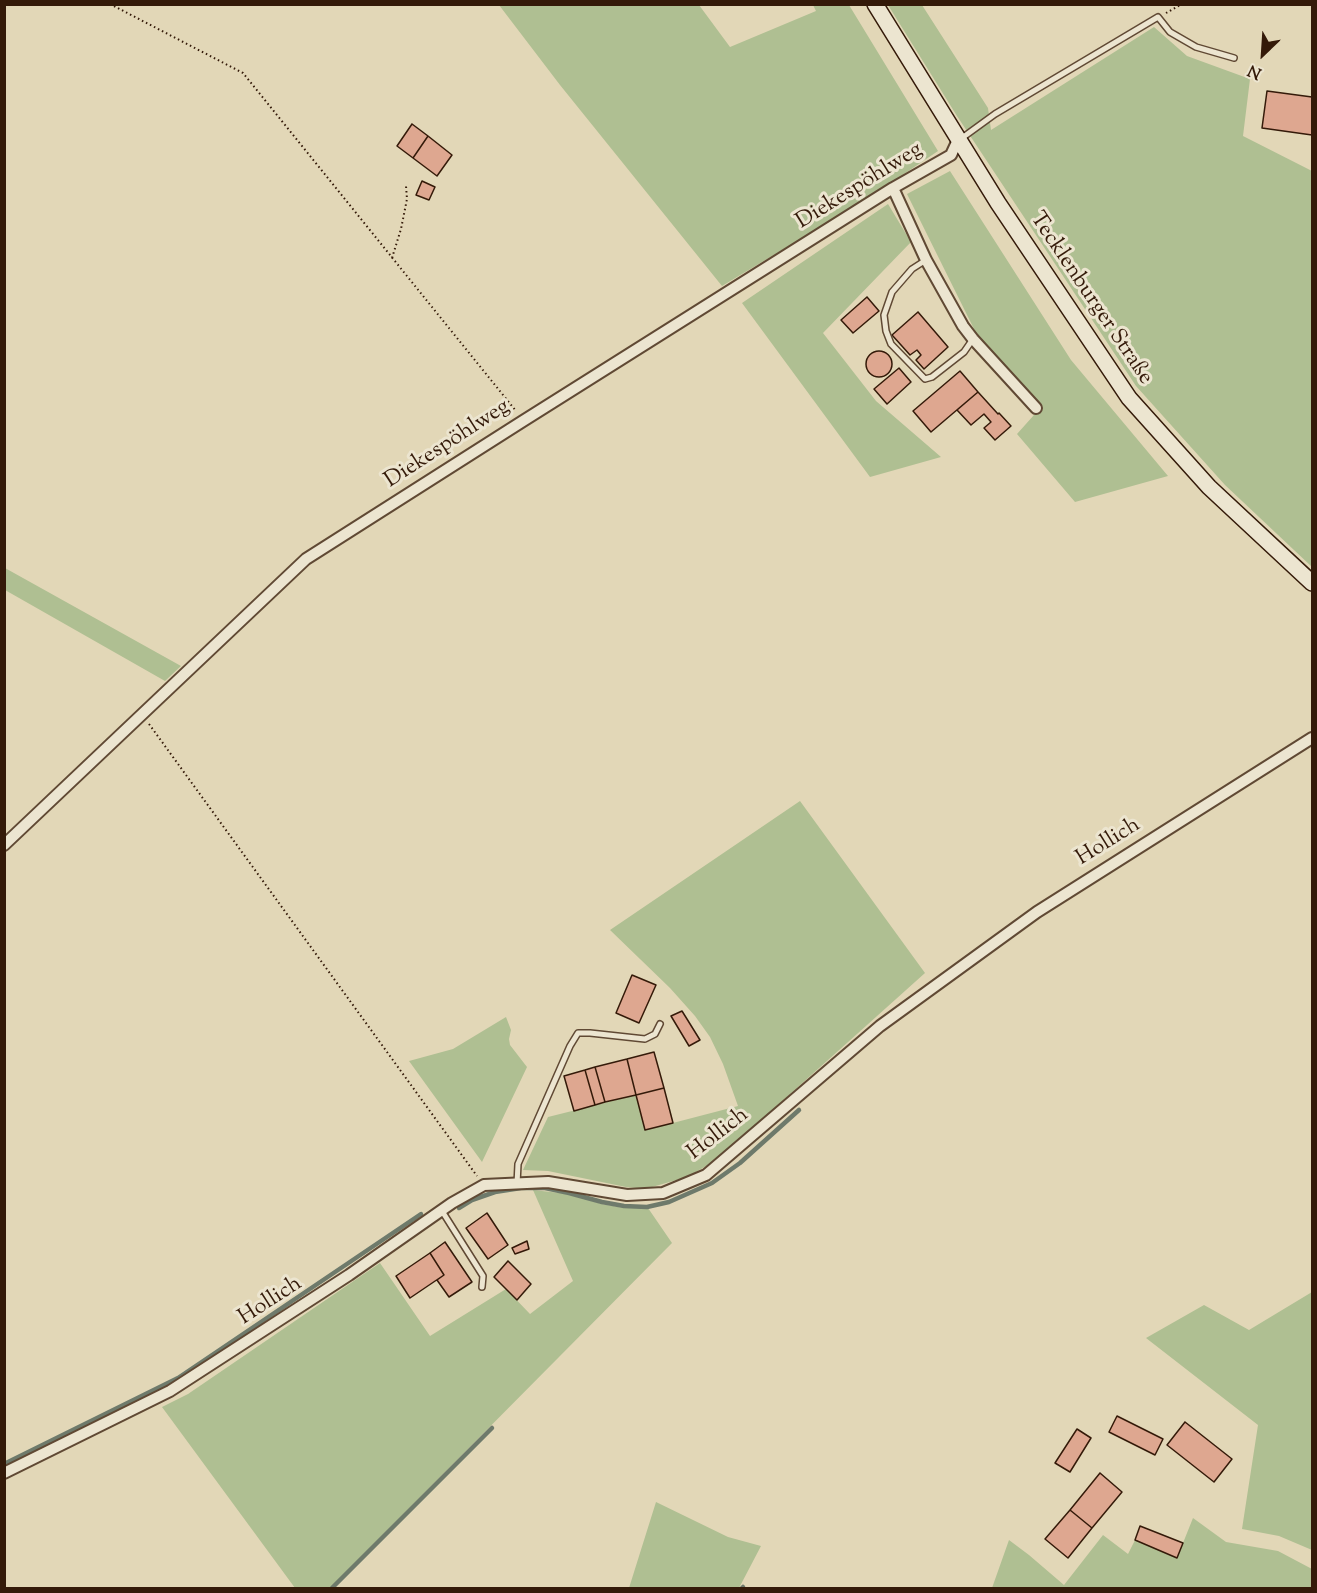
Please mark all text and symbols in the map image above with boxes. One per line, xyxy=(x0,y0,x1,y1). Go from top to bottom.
north arrow xyxy=(1233,24,1293,84)
text: N xyxy=(1245,58,1266,84)
street label: Diekespöhlweg xyxy=(792,138,928,236)
street label: Tecklenburger Straße xyxy=(1023,208,1157,390)
street label: Diekespöhlweg xyxy=(380,395,516,495)
street label: Hollich xyxy=(1072,813,1146,873)
street label: Hollich xyxy=(683,1103,755,1167)
street label: Hollich xyxy=(234,1272,308,1332)

